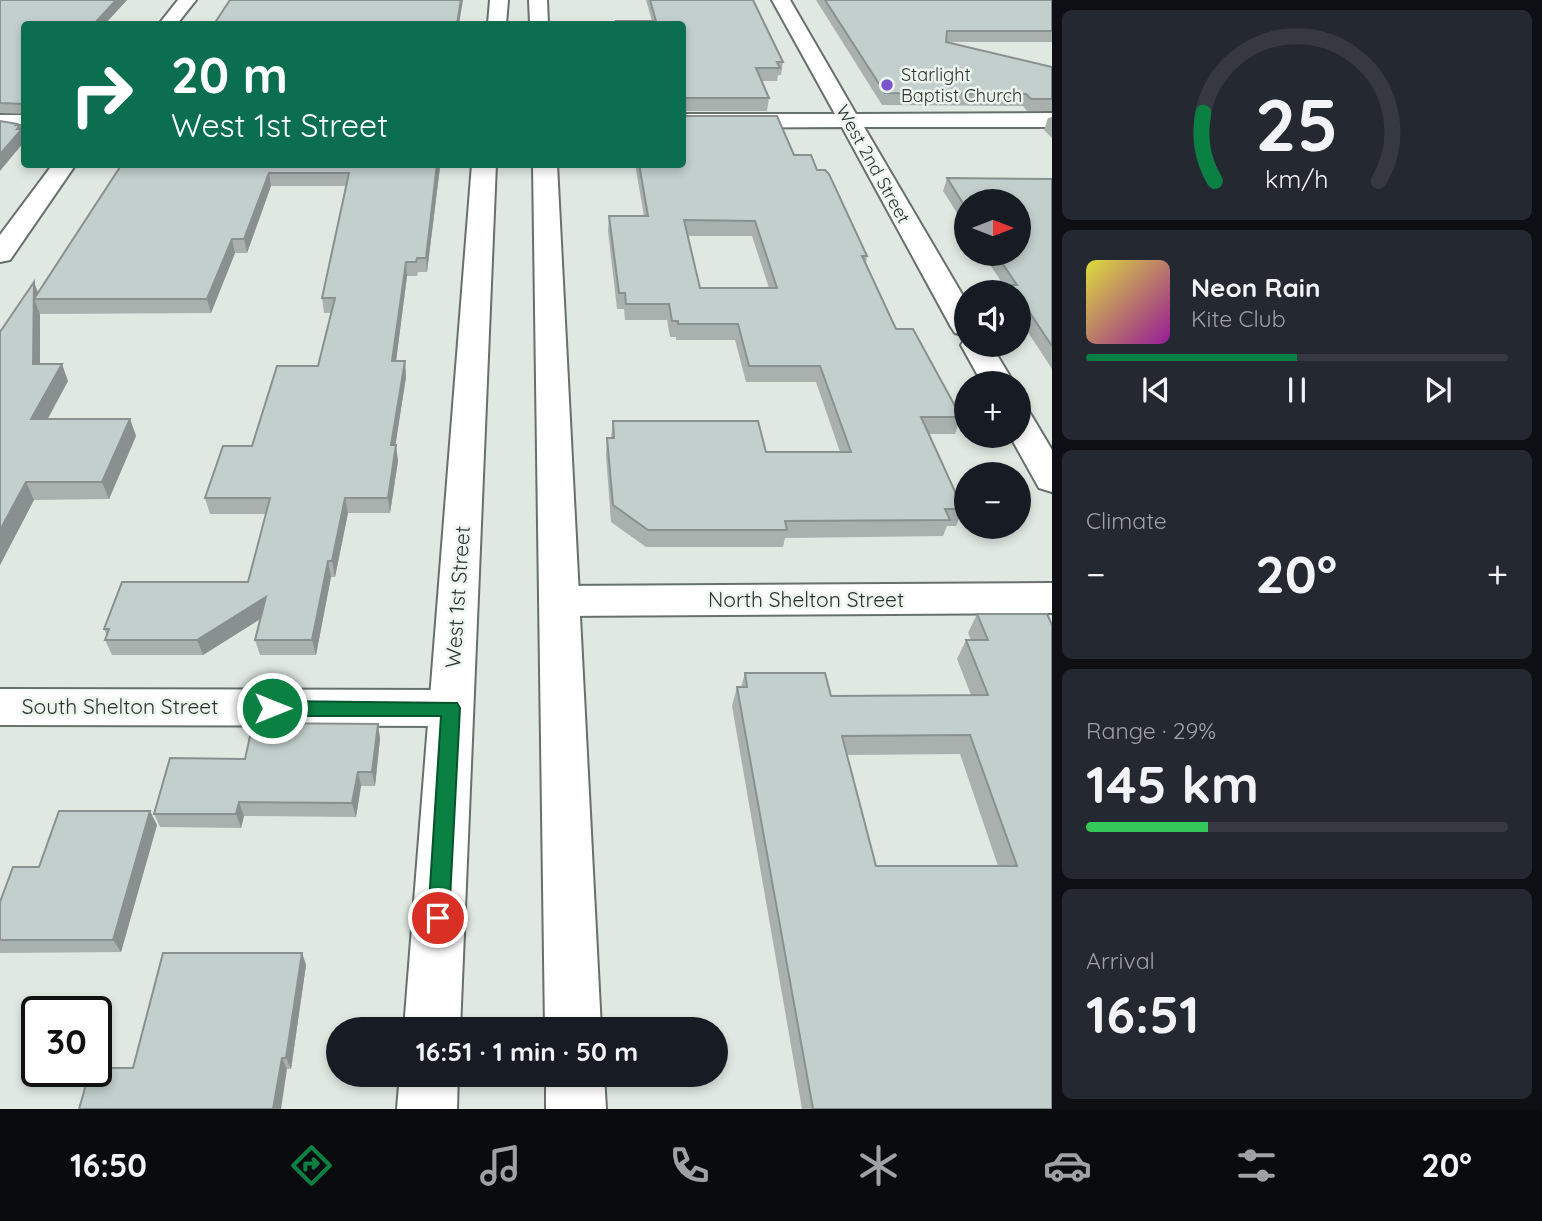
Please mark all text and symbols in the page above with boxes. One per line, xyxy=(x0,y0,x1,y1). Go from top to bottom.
text: 20 m xyxy=(171,44,288,105)
icon: right xyxy=(56,49,147,140)
place label: Starlight Baptist Church xyxy=(901,63,1022,107)
marker: Starlight Baptist Church xyxy=(879,77,895,93)
text: 25 xyxy=(1255,78,1339,169)
street label: West 2nd Street xyxy=(831,100,916,227)
text: West 1st Street xyxy=(171,105,388,145)
text: km/h xyxy=(1265,163,1329,194)
north arrow xyxy=(954,189,1031,266)
map controls xyxy=(954,189,1031,539)
text: Neon Rain xyxy=(1191,271,1320,304)
button: sound xyxy=(954,280,1031,357)
text: Kite Club xyxy=(1191,304,1286,333)
button: + xyxy=(954,371,1031,448)
icon: previous xyxy=(1137,371,1175,409)
icon: pause xyxy=(1278,371,1316,409)
icon: next xyxy=(1419,371,1457,409)
button: − xyxy=(954,462,1031,539)
text: Climate xyxy=(1086,506,1167,535)
street label: West 1st Street xyxy=(439,525,475,669)
text: 20° xyxy=(1255,541,1337,606)
text: − xyxy=(1086,550,1106,598)
text: + xyxy=(1487,550,1508,598)
street label: North Shelton Street xyxy=(708,586,904,612)
position arrow xyxy=(235,671,309,745)
street label: South Shelton Street xyxy=(22,693,218,719)
text: Range · 29% xyxy=(1086,716,1216,745)
text: 145 km xyxy=(1086,751,1259,816)
pin xyxy=(408,888,468,948)
icon: arrive xyxy=(419,899,457,937)
text: Arrival xyxy=(1086,946,1155,975)
text: 16:51 xyxy=(1086,981,1199,1046)
speed limit sign: 30 xyxy=(21,996,112,1087)
text: 16:51 · 1 min · 50 m xyxy=(416,1035,638,1068)
icon: directions xyxy=(287,1141,336,1190)
icon: music xyxy=(476,1141,525,1190)
icon: phone xyxy=(665,1141,714,1190)
icon: climate xyxy=(854,1141,903,1190)
icon: car xyxy=(1043,1141,1092,1190)
icon: filters xyxy=(1232,1141,1281,1190)
text: 16:50 xyxy=(70,1145,147,1185)
text: 20° xyxy=(1421,1145,1472,1185)

